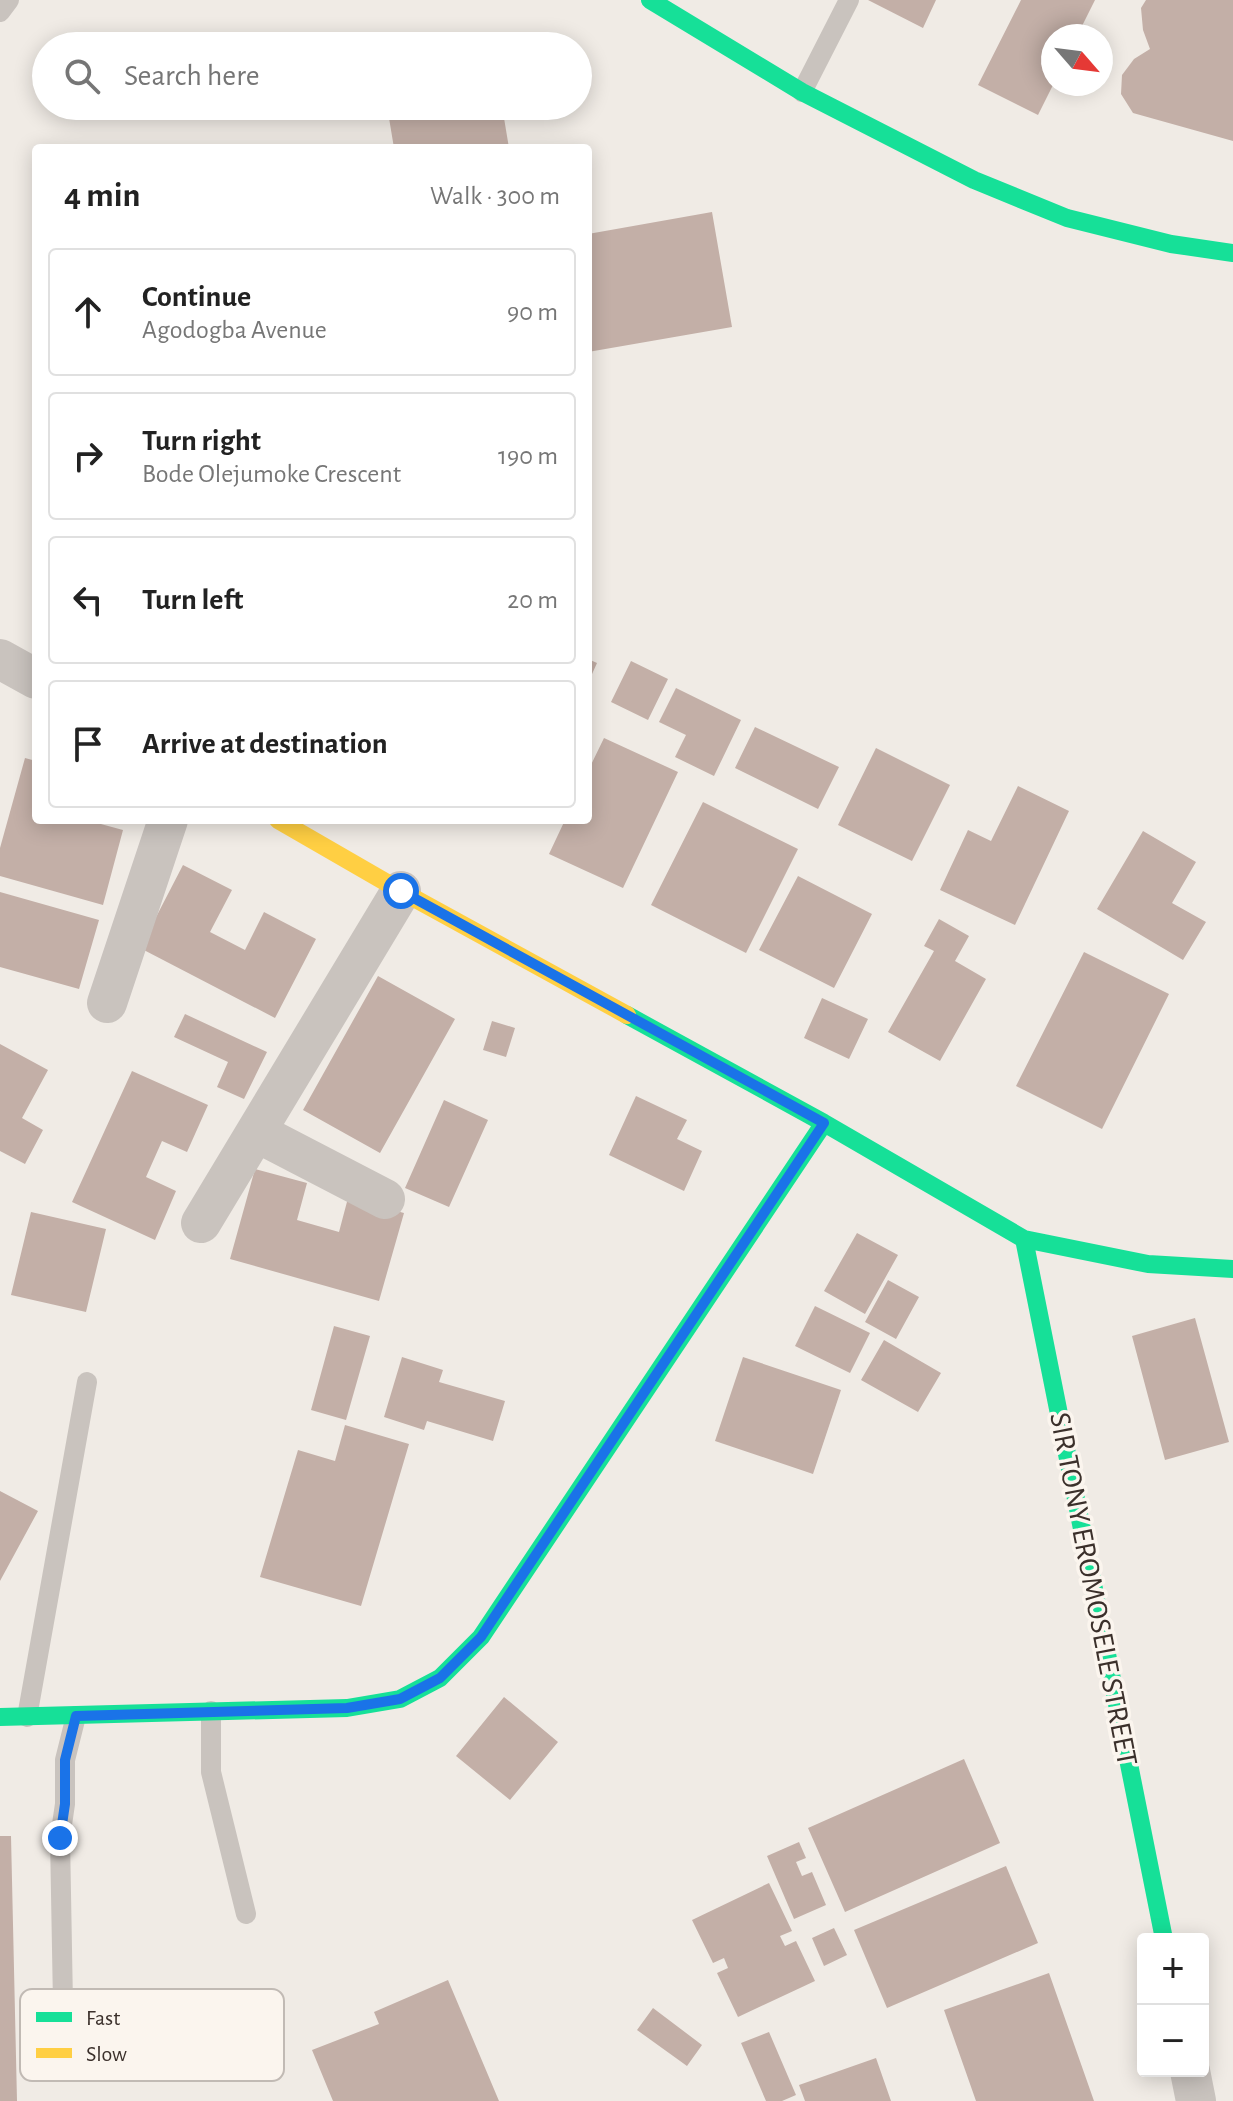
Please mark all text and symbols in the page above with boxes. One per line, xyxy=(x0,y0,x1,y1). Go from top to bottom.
north arrow xyxy=(1041,24,1113,96)
search box xyxy=(32,32,592,120)
icon: search xyxy=(60,54,104,98)
text: Search here xyxy=(124,61,260,91)
text: 4 min xyxy=(64,179,141,213)
text: Walk · 300 m xyxy=(430,183,560,209)
text: Continue xyxy=(142,282,251,312)
icon: ahead xyxy=(66,290,110,334)
text: 90 m xyxy=(507,299,558,325)
text: Agodogba Avenue xyxy=(142,317,327,343)
text: Turn right xyxy=(142,426,261,456)
icon: right xyxy=(66,434,110,478)
text: 190 m xyxy=(498,443,558,469)
text: Bode Olejumoke Crescent xyxy=(142,461,401,487)
icon: left xyxy=(66,578,110,622)
text: Turn left xyxy=(142,585,243,615)
text: 20 m xyxy=(507,587,558,613)
icon: arrive xyxy=(66,722,110,766)
text: Arrive at destination xyxy=(142,729,388,759)
route start xyxy=(383,873,419,909)
street label: SIR TONY EROMOSELE STREET xyxy=(1044,1410,1142,1769)
route end xyxy=(42,1820,78,1856)
map controls xyxy=(1137,1933,1209,2077)
button: + xyxy=(1137,1933,1209,2005)
legend xyxy=(20,1989,284,2081)
button: − xyxy=(1137,2005,1209,2077)
text: Fast xyxy=(86,2007,120,2029)
text: Slow xyxy=(86,2043,127,2065)

